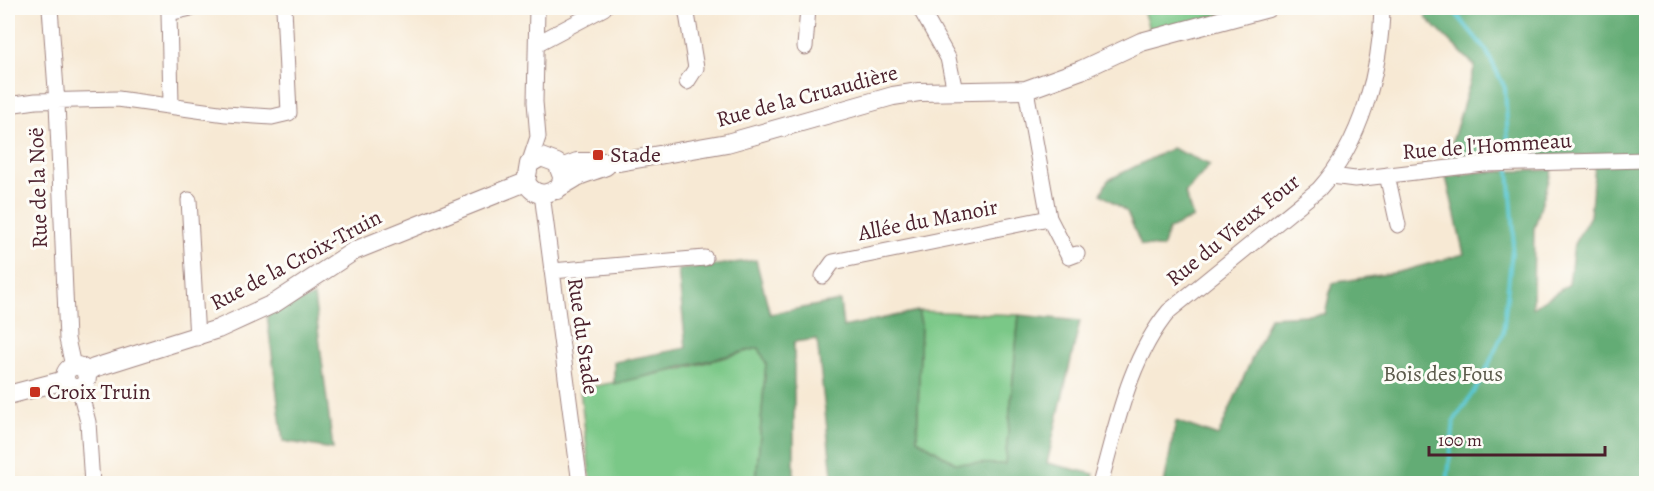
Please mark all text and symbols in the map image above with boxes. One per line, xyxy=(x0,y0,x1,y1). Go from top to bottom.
street label: Rue de la Cruaudière xyxy=(713,57,901,135)
street label: Rue de l'Hommeau xyxy=(1401,125,1573,167)
street label: Rue de la Noë xyxy=(21,127,55,249)
place label: Stade xyxy=(610,140,661,170)
marker: Stade xyxy=(591,148,605,162)
street label: Rue du Vieux Four xyxy=(1160,167,1306,293)
street label: Allée du Manoir xyxy=(855,192,1000,248)
street label: Rue de la Croix-Truin xyxy=(205,202,387,318)
street label: Rue du Stade xyxy=(560,276,606,396)
park label: Bois des Fous xyxy=(1383,359,1503,389)
place label: Croix Truin xyxy=(47,377,150,407)
marker: Croix Truin xyxy=(28,385,42,399)
scale bar xyxy=(1429,419,1604,457)
text: 100 m xyxy=(1438,428,1482,452)

